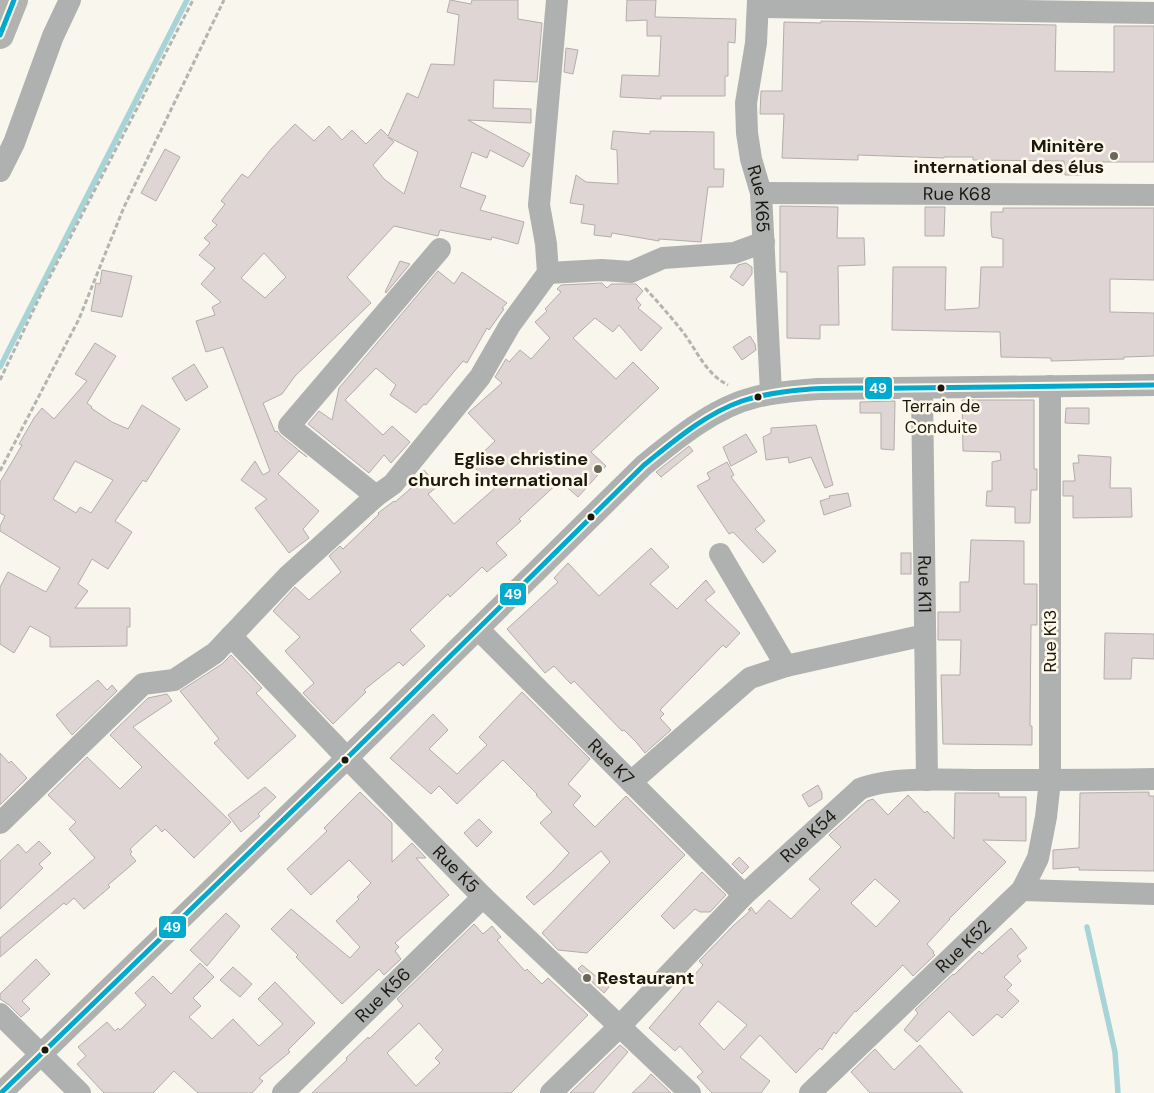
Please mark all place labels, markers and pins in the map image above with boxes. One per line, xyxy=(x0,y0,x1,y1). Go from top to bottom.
place label: Minitère international des élus xyxy=(914,134,1104,179)
marker: Minitère international des élus xyxy=(1108,150,1120,162)
marker: Terrain de Conduite xyxy=(936,383,946,393)
unlabelled marker xyxy=(753,392,763,402)
place label: Terrain de Conduite xyxy=(902,395,980,438)
place label: Eglise christine church international xyxy=(408,447,588,492)
marker: Eglise christine church international xyxy=(592,463,604,475)
unlabelled marker xyxy=(586,512,596,522)
unlabelled marker xyxy=(340,755,350,765)
place label: Restaurant xyxy=(597,966,694,990)
marker: Restaurant xyxy=(581,972,593,984)
unlabelled marker xyxy=(40,1045,50,1055)

